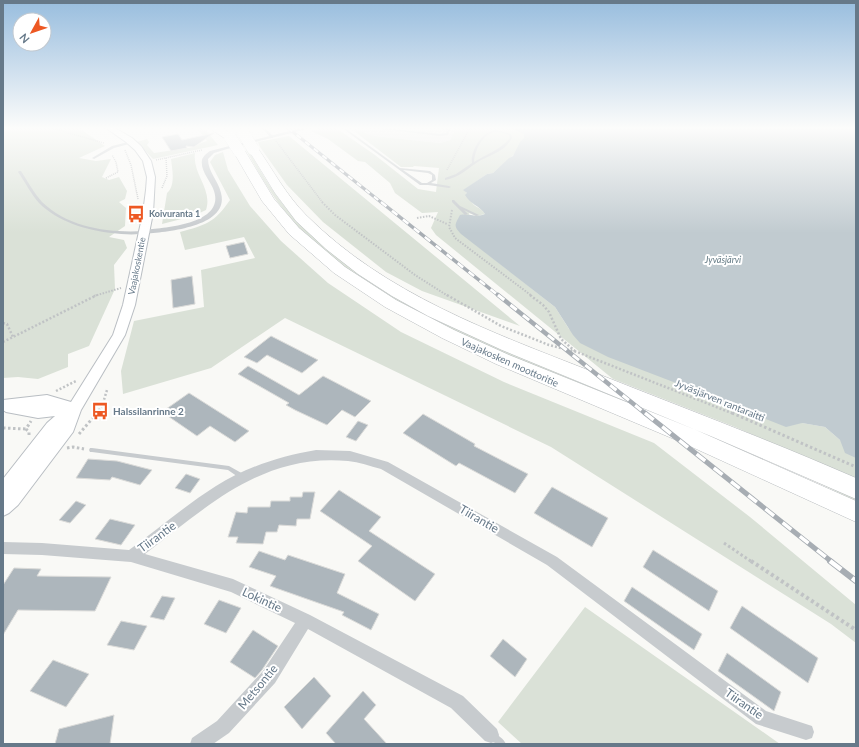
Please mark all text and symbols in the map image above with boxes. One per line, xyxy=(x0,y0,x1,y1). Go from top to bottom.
north arrow xyxy=(12,12,52,52)
text: N xyxy=(16,31,32,46)
bus stop icon: Koivuranta 1 xyxy=(126,204,146,224)
place label: Koivuranta 1 xyxy=(149,208,200,219)
street label: Vaajakoskentie xyxy=(126,236,148,296)
water label: Jyväsjärvi xyxy=(704,254,741,265)
street label: Vaajakosken moottoritie xyxy=(459,335,561,389)
street label: Jyväsjärven rantaraitti xyxy=(673,376,767,424)
bus stop icon: Halssilanrinne 2 xyxy=(90,401,110,421)
place label: Halssilanrinne 2 xyxy=(113,405,184,417)
street label: Tiirantie xyxy=(457,501,502,536)
street label: Tiirantie xyxy=(135,518,179,555)
street label: Lokintie xyxy=(240,584,284,615)
street label: Metsontie xyxy=(235,661,281,712)
street label: Tiirantie xyxy=(722,685,766,722)

